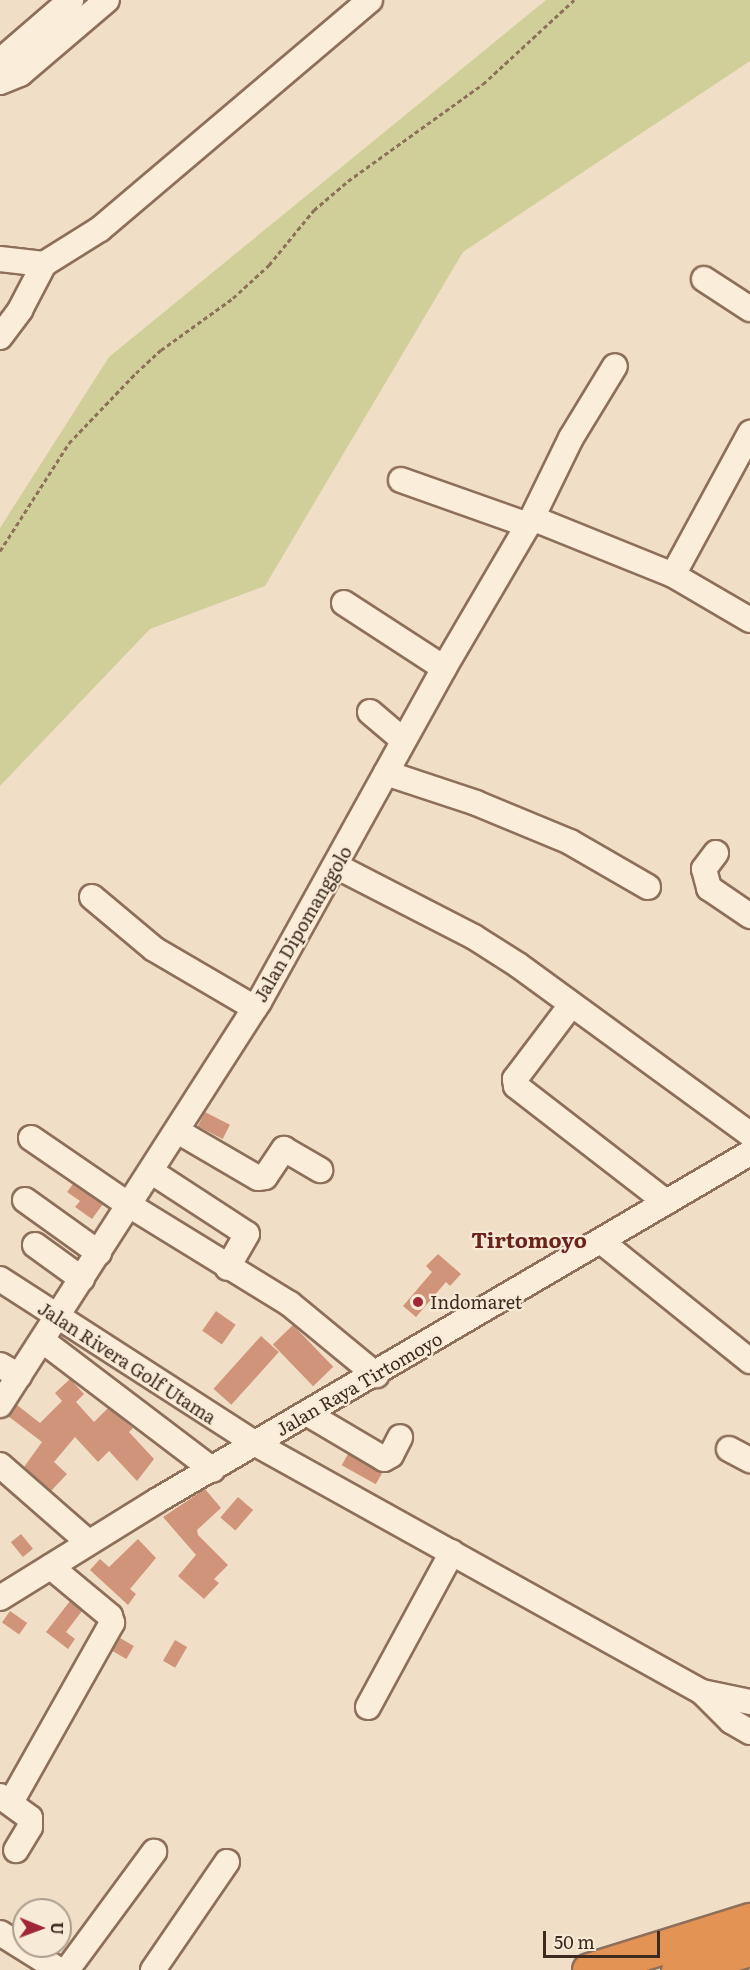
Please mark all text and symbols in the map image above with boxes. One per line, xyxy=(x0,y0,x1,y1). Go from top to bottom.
street label: Jalan Dipomanggolo xyxy=(249,842,357,1006)
district label: Tirtomoyo xyxy=(471,1226,587,1252)
place label: Indomaret xyxy=(430,1291,522,1313)
marker: Indomaret xyxy=(411,1295,425,1309)
street label: Jalan Rivera Golf Utama xyxy=(34,1297,220,1429)
street label: Jalan Raya Tirtomoyo xyxy=(272,1328,446,1440)
north arrow xyxy=(12,1898,72,1958)
scale bar xyxy=(546,1919,663,1957)
text: U xyxy=(46,1922,70,1935)
text: 50 m xyxy=(554,1928,595,1955)

